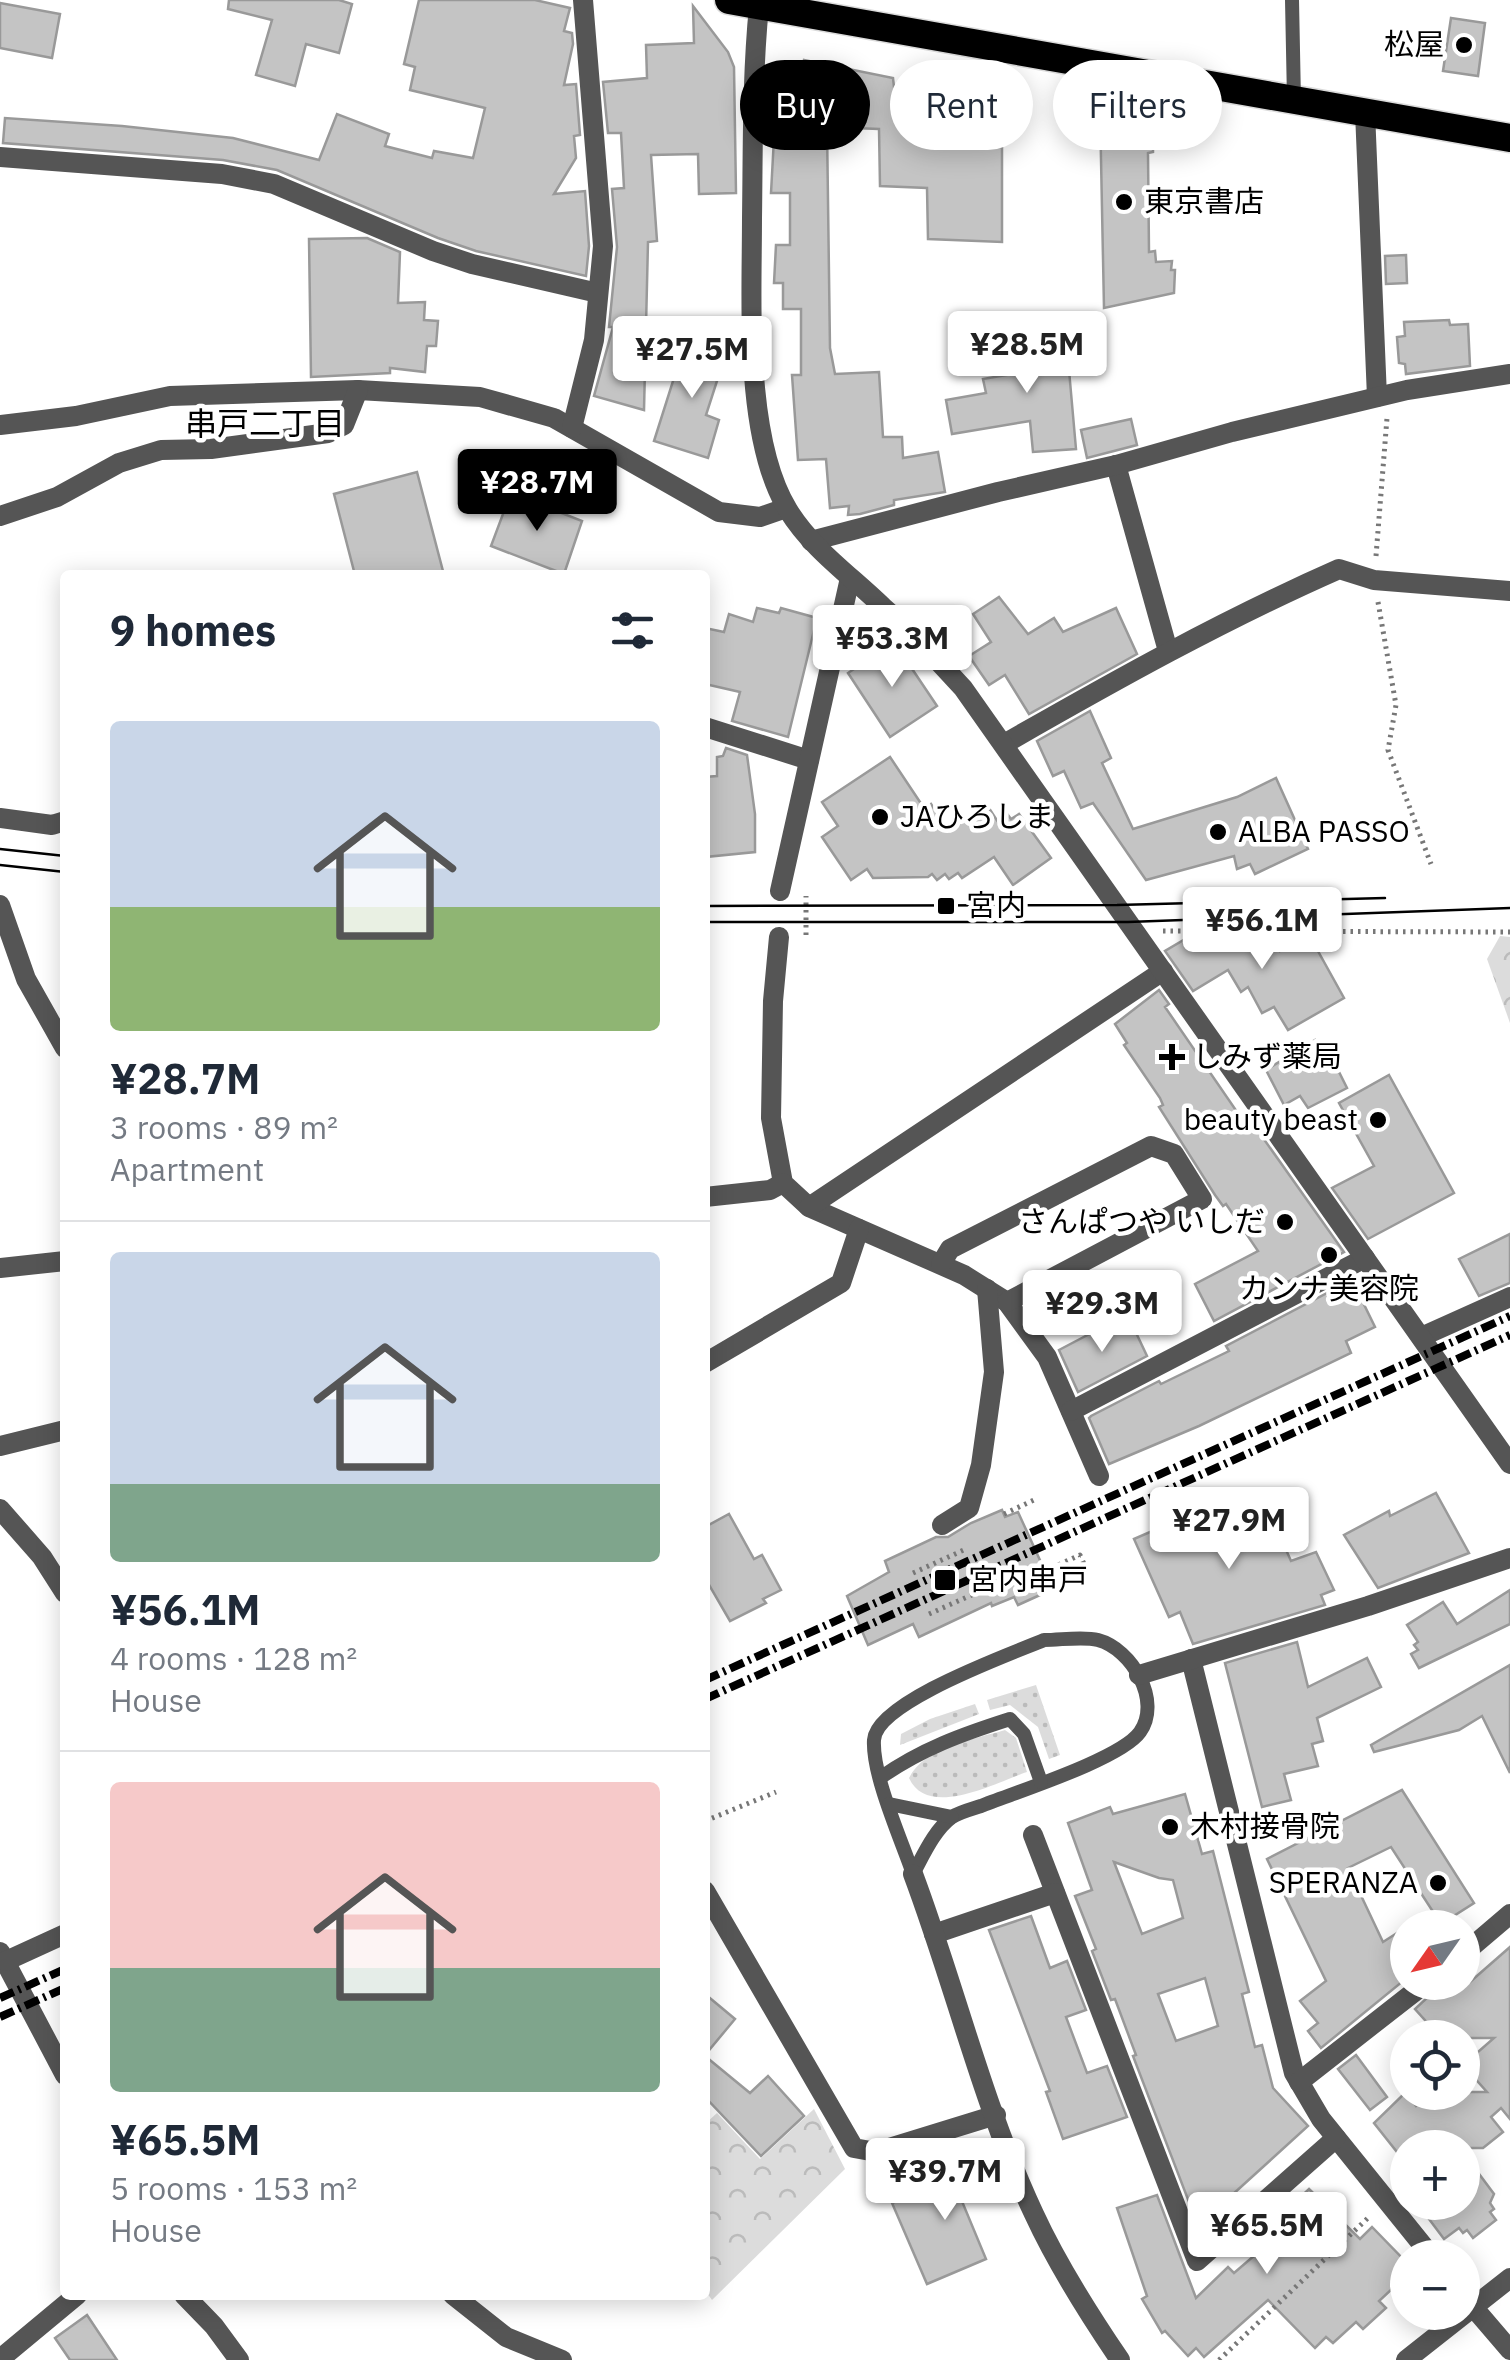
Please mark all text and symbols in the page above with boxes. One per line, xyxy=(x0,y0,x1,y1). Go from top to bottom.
place label: 松屋 xyxy=(1384,24,1444,63)
marker: 松屋 xyxy=(1453,34,1475,56)
chip: Buy xyxy=(740,60,870,150)
chip: Rent xyxy=(890,60,1033,150)
chip: Filters xyxy=(1053,60,1222,150)
place label: 東京書店 xyxy=(1144,181,1264,220)
marker: 東京書店 xyxy=(1113,191,1135,213)
pin: ¥28.5M xyxy=(946,311,1108,396)
pin: ¥27.5M xyxy=(611,316,773,401)
text: ¥28.5M xyxy=(970,322,1084,364)
text: ¥27.5M xyxy=(635,327,749,369)
district label: 串戸二丁目 xyxy=(185,402,345,444)
pin: ¥28.7M xyxy=(456,449,618,534)
text: ¥28.7M xyxy=(480,460,594,502)
text: 9 homes xyxy=(110,603,276,658)
icon: filters xyxy=(605,603,660,658)
pin: ¥53.3M xyxy=(811,605,973,690)
text: ¥53.3M xyxy=(835,616,949,658)
icon: home xyxy=(295,786,475,966)
place label: JAひろしま xyxy=(900,796,1054,835)
marker: JAひろしま xyxy=(869,806,891,828)
place label: ALBA PASSO xyxy=(1238,811,1410,850)
marker: ALBA PASSO xyxy=(1207,821,1229,843)
place label: 宮内 xyxy=(966,885,1026,924)
pin: ¥56.1M xyxy=(1181,887,1343,972)
marker: 宮内 xyxy=(935,895,957,917)
text: ¥56.1M xyxy=(1205,898,1319,940)
place label: しみず薬局 xyxy=(1192,1036,1342,1075)
marker: しみず薬局 xyxy=(1161,1046,1183,1068)
text: ¥28.7M xyxy=(110,1051,260,1106)
place label: beauty beast xyxy=(1184,1099,1358,1138)
text: 3 rooms · 89 m² xyxy=(110,1106,338,1148)
marker: beauty beast xyxy=(1367,1109,1389,1131)
text: Apartment xyxy=(110,1148,264,1190)
place label: さんぱつや いしだ xyxy=(1018,1201,1265,1240)
marker: さんぱつや いしだ xyxy=(1274,1211,1296,1233)
marker: カンナ美容院 xyxy=(1318,1244,1340,1266)
place label: カンナ美容院 xyxy=(1239,1268,1419,1307)
pin: ¥29.3M xyxy=(1021,1270,1183,1355)
text: ¥29.3M xyxy=(1045,1281,1159,1323)
icon: home xyxy=(295,1317,475,1497)
pin: ¥27.9M xyxy=(1148,1487,1310,1572)
text: ¥27.9M xyxy=(1172,1498,1286,1540)
place label: 宮内串戸 xyxy=(968,1559,1088,1598)
marker: 宮内串戸 xyxy=(932,1567,958,1593)
text: ¥56.1M xyxy=(110,1582,260,1637)
text: 4 rooms · 128 m² xyxy=(110,1637,357,1679)
text: House xyxy=(110,1679,202,1721)
place label: 木村接骨院 xyxy=(1190,1806,1340,1845)
marker: 木村接骨院 xyxy=(1159,1816,1181,1838)
icon: home xyxy=(295,1847,475,2027)
place label: SPERANZA xyxy=(1269,1862,1418,1901)
marker: SPERANZA xyxy=(1427,1872,1449,1894)
north arrow xyxy=(1390,1910,1480,2000)
map controls xyxy=(1390,1910,1480,2330)
button: locate xyxy=(1390,2020,1480,2110)
text: ¥65.5M xyxy=(110,2112,260,2167)
button: + xyxy=(1390,2130,1480,2220)
pin: ¥39.7M xyxy=(864,2138,1026,2223)
text: ¥39.7M xyxy=(888,2149,1002,2191)
text: 5 rooms · 153 m² xyxy=(110,2167,357,2209)
pin: ¥65.5M xyxy=(1186,2192,1348,2277)
text: ¥65.5M xyxy=(1210,2203,1324,2245)
text: House xyxy=(110,2209,202,2251)
button: − xyxy=(1390,2240,1480,2330)

